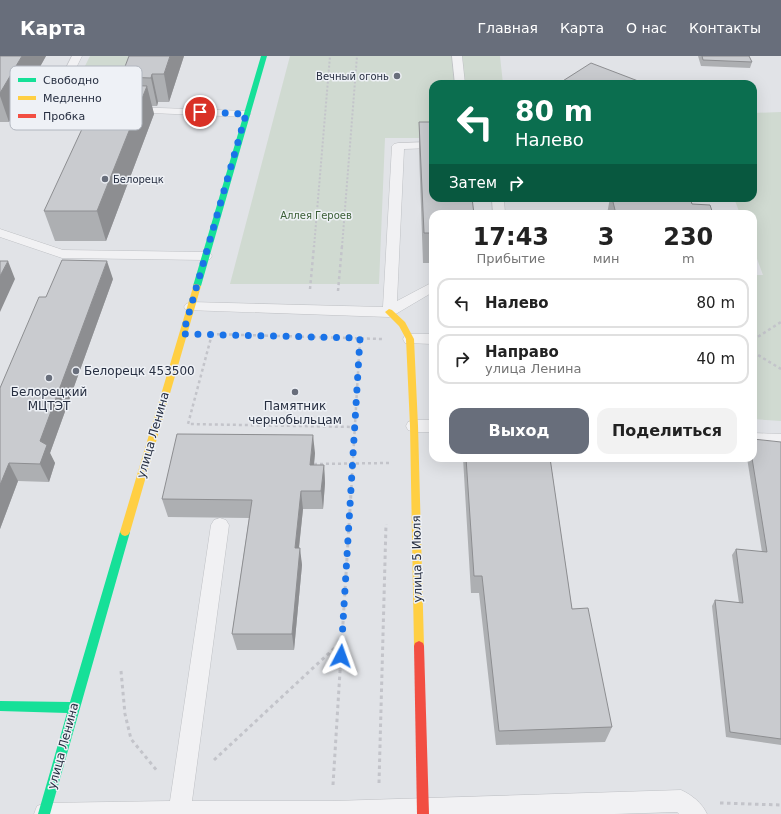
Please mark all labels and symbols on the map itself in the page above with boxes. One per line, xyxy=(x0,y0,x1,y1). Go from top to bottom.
legend xyxy=(10,66,142,130)
place label: Вечный огонь xyxy=(316,71,389,82)
marker: Вечный огонь xyxy=(392,71,402,81)
text: Свободно xyxy=(43,74,99,87)
text: Медленно xyxy=(43,92,102,105)
pin xyxy=(183,95,217,129)
text: Пробка xyxy=(43,110,85,123)
marker: Белорецк xyxy=(100,174,110,184)
place label: Белорецк xyxy=(113,174,164,185)
park label: Аллея Героев xyxy=(280,210,352,221)
place label: Белорецк 453500 xyxy=(84,364,195,378)
marker: Белорецк 453500 xyxy=(71,366,81,376)
marker: Белорецкий МЦТЭТ xyxy=(44,373,54,383)
place label: Белорецкий МЦТЭТ xyxy=(11,385,87,413)
marker: Памятник чернобыльцам xyxy=(290,387,300,397)
street label: улица Ленина xyxy=(134,390,172,480)
place label: Памятник чернобыльцам xyxy=(248,399,342,427)
street label: улица 5 Июля xyxy=(409,515,425,603)
position arrow xyxy=(320,635,362,677)
street label: улица Ленина xyxy=(45,701,81,791)

